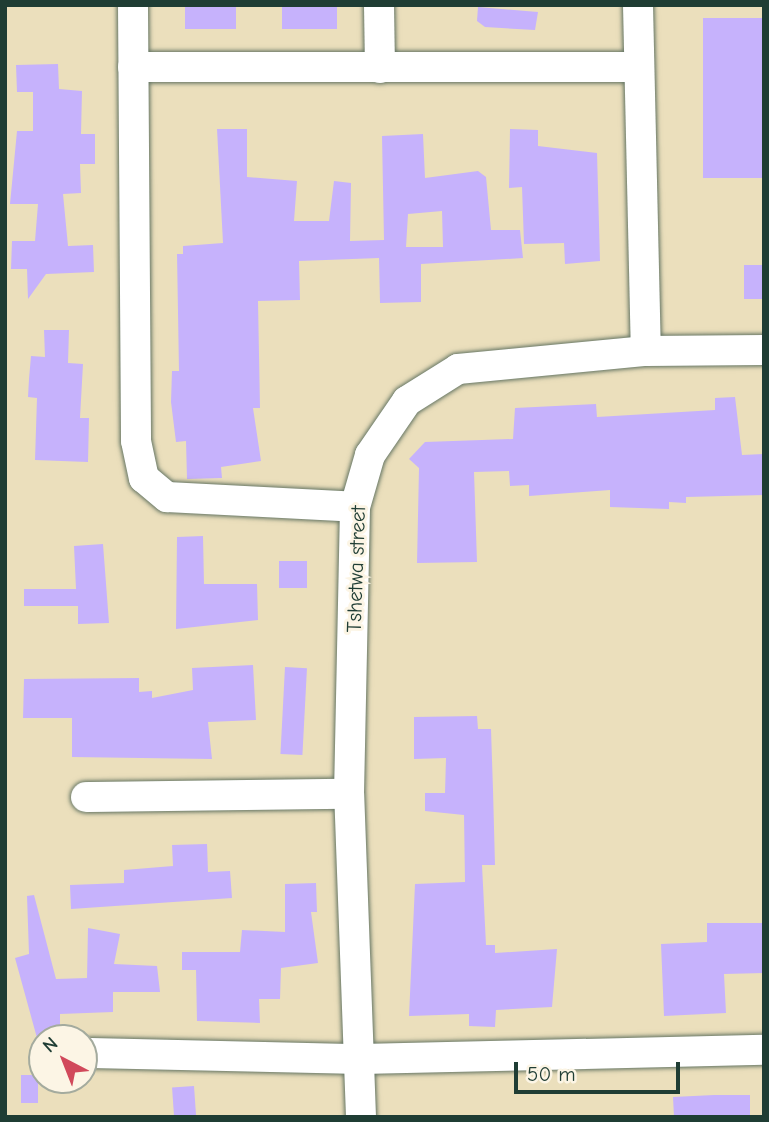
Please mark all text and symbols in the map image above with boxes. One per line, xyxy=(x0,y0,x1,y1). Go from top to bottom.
street label: Tshetwa street xyxy=(341,505,371,633)
north arrow xyxy=(28,1024,98,1094)
text: N xyxy=(38,1033,62,1057)
scale bar xyxy=(517,1048,683,1092)
text: 50 m xyxy=(527,1062,576,1086)

